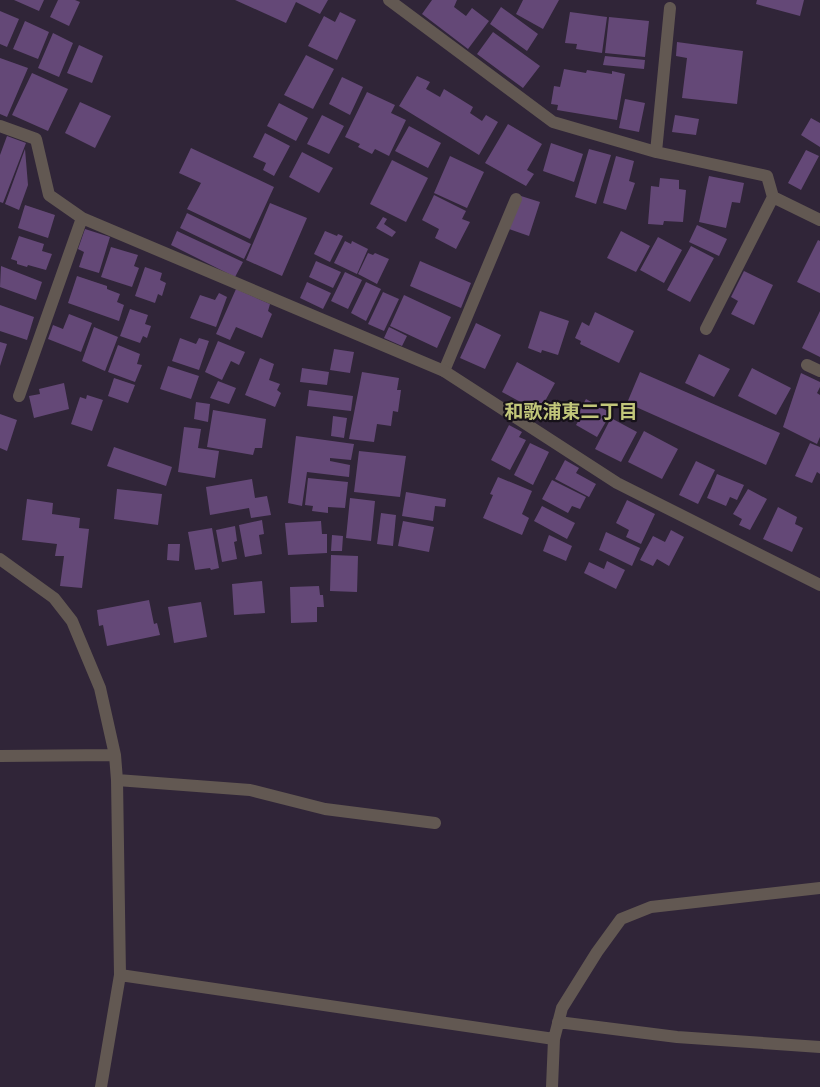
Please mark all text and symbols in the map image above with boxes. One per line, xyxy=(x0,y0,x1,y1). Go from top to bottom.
district label: 和歌浦東二丁目 xyxy=(504,400,638,423)

